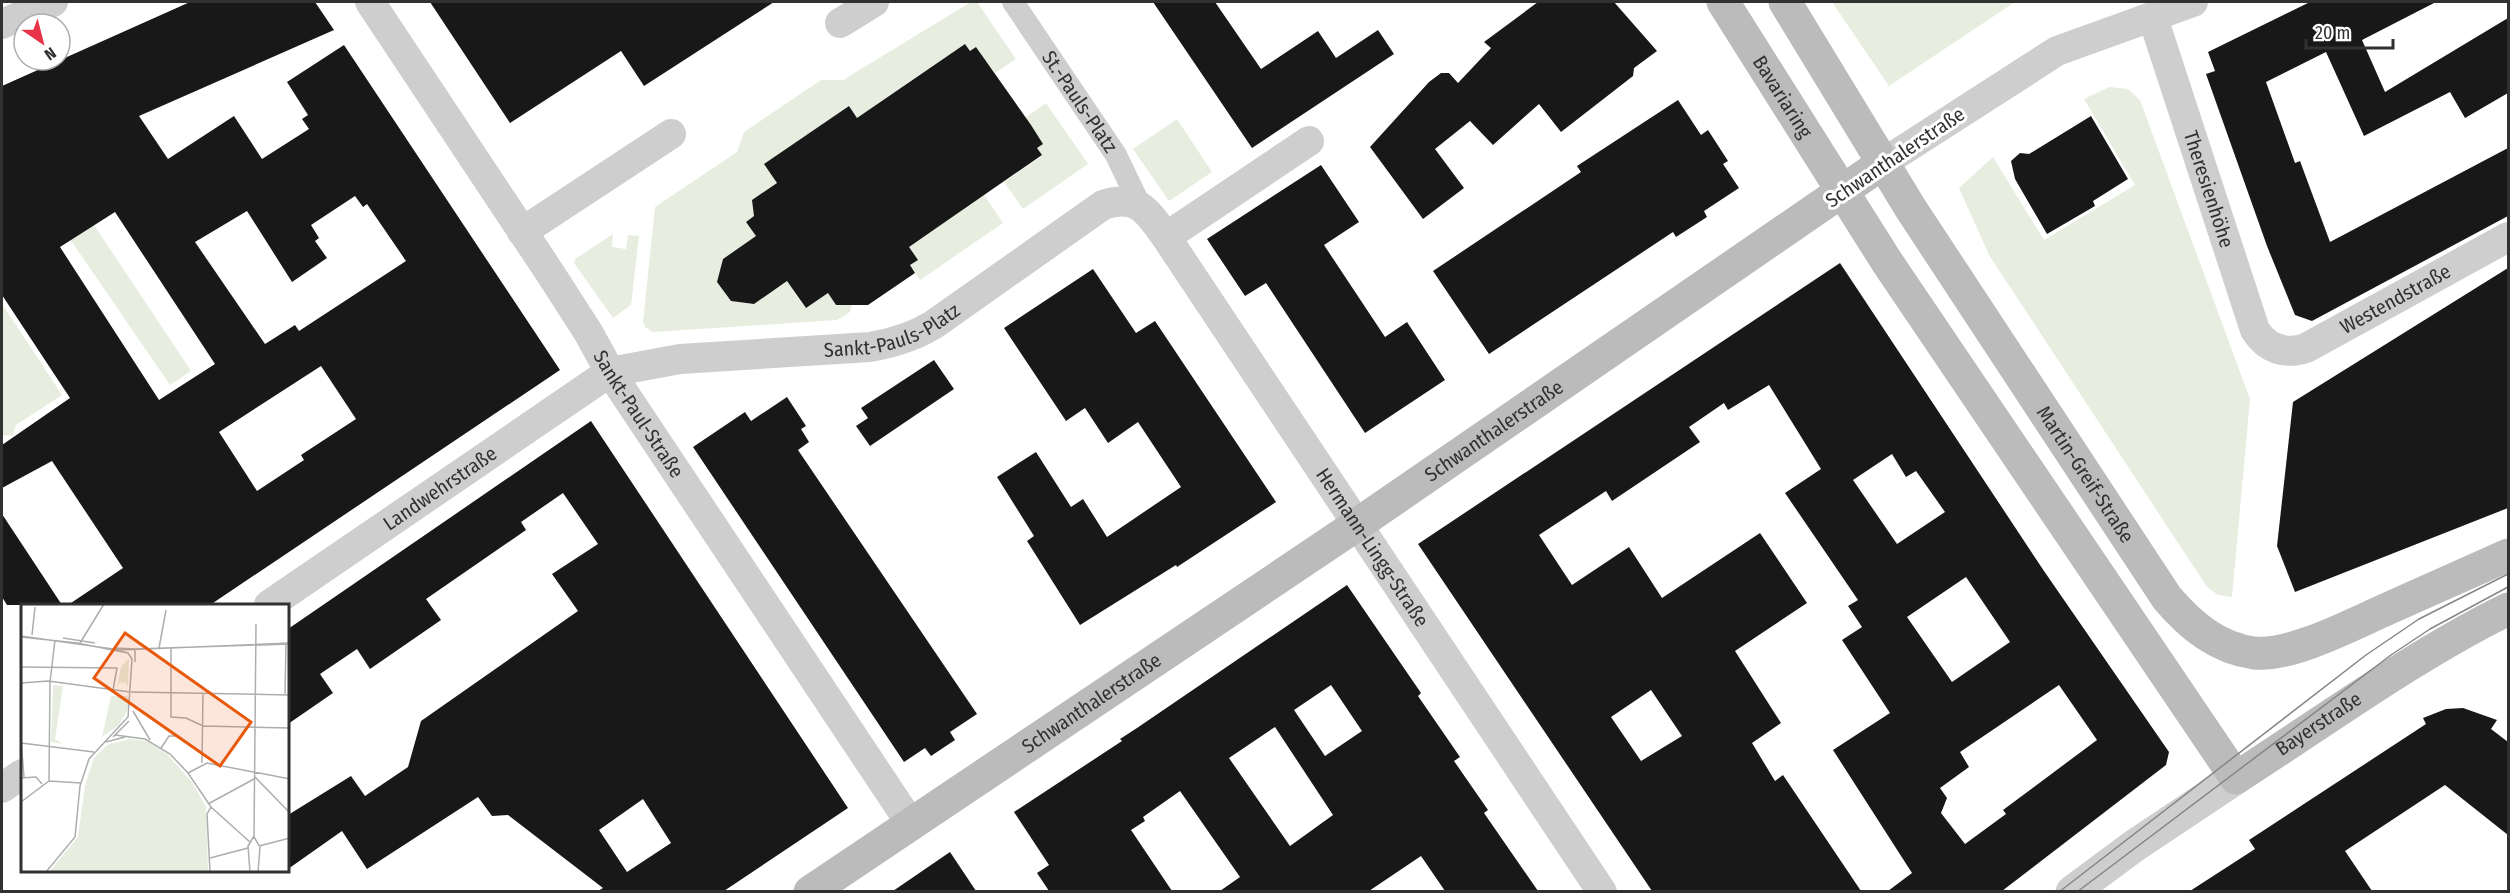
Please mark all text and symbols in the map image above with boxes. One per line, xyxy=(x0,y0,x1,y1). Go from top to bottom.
north arrow xyxy=(12,12,72,72)
scale bar xyxy=(2306,12,2393,50)
text: 20 m xyxy=(2315,22,2350,44)
text: N xyxy=(41,43,60,64)
street label: St.-Pauls-Platz xyxy=(1037,46,1123,157)
street label: Bavariaring xyxy=(1748,51,1818,143)
street label: Schwanthalerstraße xyxy=(1821,102,1969,212)
street label: Theresienhöhe xyxy=(2179,128,2239,251)
street label: Westendstraße xyxy=(2336,259,2455,339)
street label: Sankt-Pauls-Platz xyxy=(823,298,964,362)
street label: Sankt-Paul-Straße xyxy=(588,346,689,482)
street label: Schwanthalerstraße xyxy=(1420,375,1568,487)
street label: Martin-Greif-Straße xyxy=(2032,401,2139,547)
street label: Landwehrstraße xyxy=(379,441,501,535)
street label: Hermann-Lingg-Straße xyxy=(1311,463,1434,631)
inset map xyxy=(21,604,290,872)
street label: Schwanthalerstraße xyxy=(1017,648,1166,758)
street label: Bayerstraße xyxy=(2271,687,2366,761)

